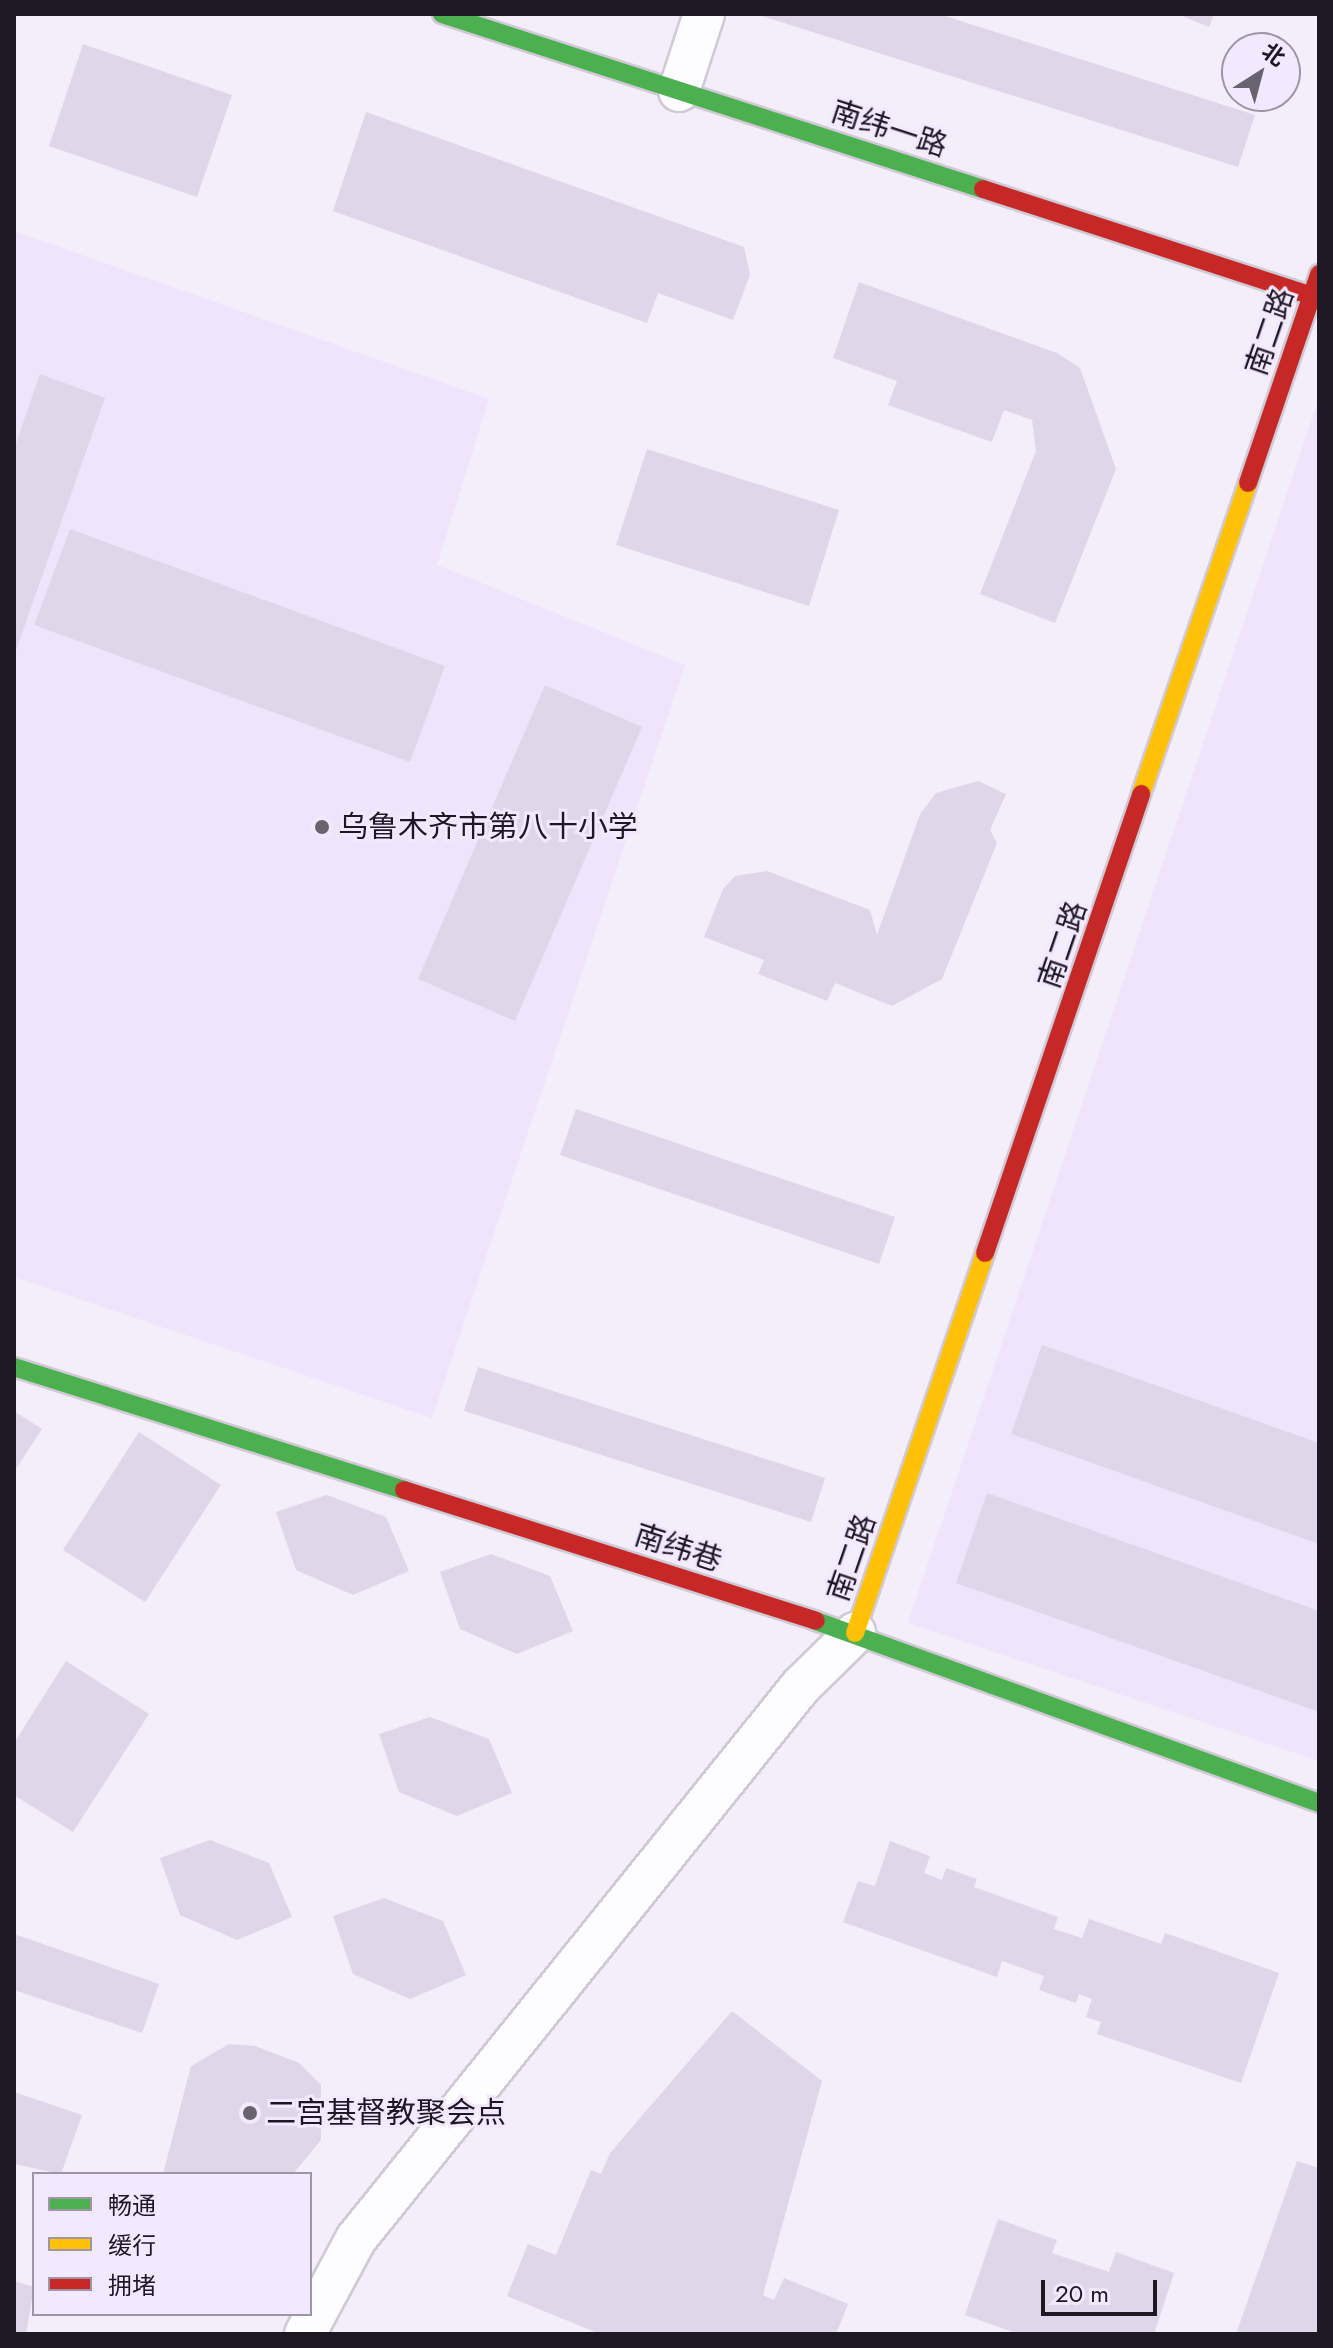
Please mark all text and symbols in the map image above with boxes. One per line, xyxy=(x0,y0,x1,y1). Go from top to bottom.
north arrow xyxy=(1221,32,1301,112)
text: 北 xyxy=(1256,35,1292,74)
street label: 南纬一路 xyxy=(826,93,952,165)
street label: 南二路 xyxy=(1238,284,1302,380)
place label: 乌鲁木齐市第八十小学 xyxy=(338,809,638,845)
marker: 乌鲁木齐市第八十小学 xyxy=(313,818,331,836)
street label: 南二路 xyxy=(1031,897,1095,993)
street label: 南二路 xyxy=(820,1510,884,1606)
street label: 南纬巷 xyxy=(630,1517,726,1579)
place label: 二宫基督教聚会点 xyxy=(266,2095,506,2131)
marker: 二宫基督教聚会点 xyxy=(241,2104,259,2122)
legend xyxy=(32,2172,312,2316)
text: 畅通 xyxy=(108,2188,156,2223)
text: 缓行 xyxy=(108,2228,156,2263)
scale bar xyxy=(1045,2264,1161,2314)
text: 拥堵 xyxy=(108,2268,156,2303)
text: 20 m xyxy=(1055,2276,1109,2311)

